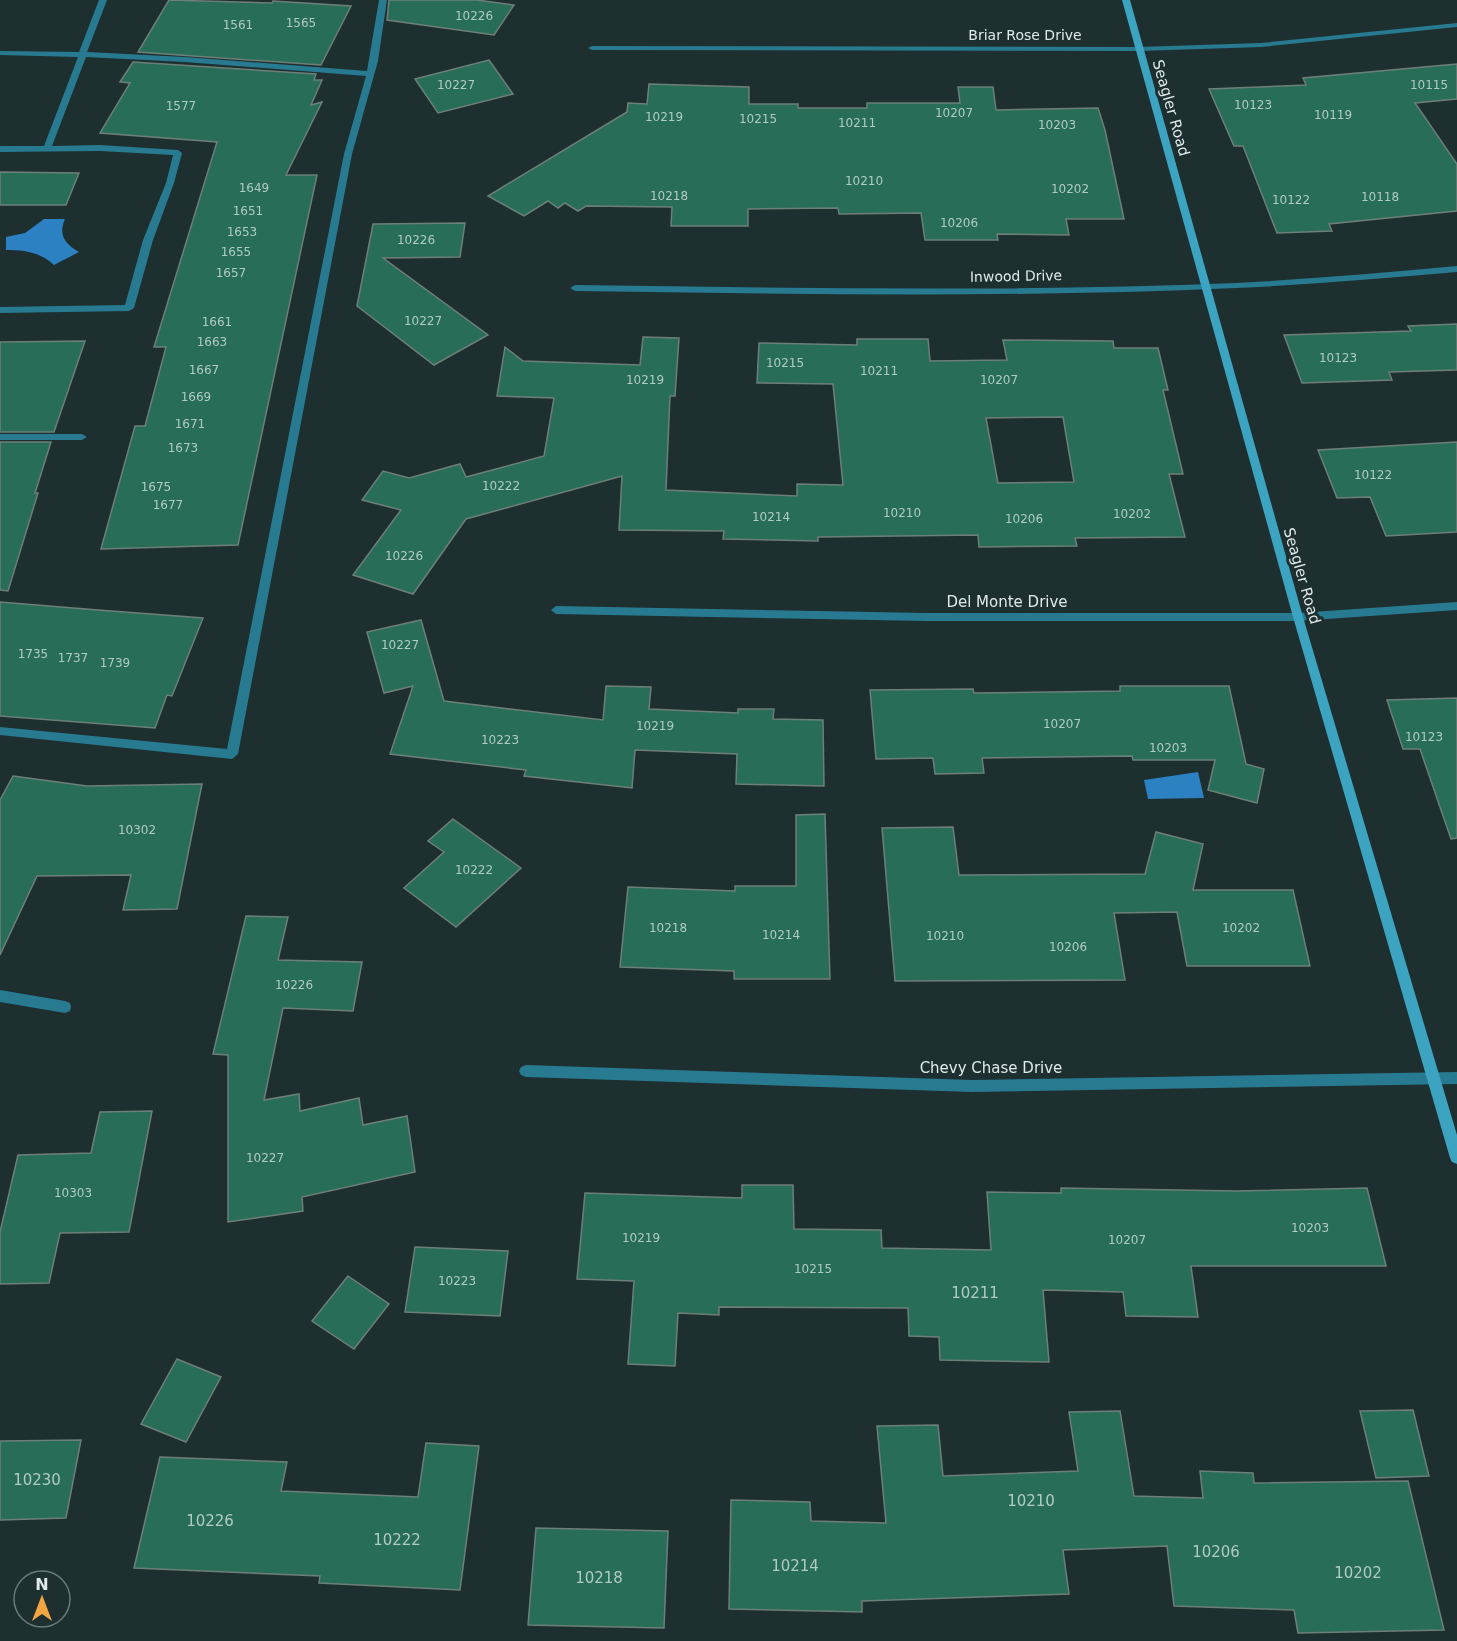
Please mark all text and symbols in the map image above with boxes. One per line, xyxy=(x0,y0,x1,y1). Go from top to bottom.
house number: 10226 xyxy=(455,9,493,23)
house number: 1565 xyxy=(286,16,316,30)
house number: 1561 xyxy=(223,18,253,32)
street label: Briar Rose Drive xyxy=(968,27,1082,43)
street label: Seagler Road xyxy=(1149,58,1193,158)
house number: 10227 xyxy=(437,78,475,92)
house number: 10115 xyxy=(1410,78,1448,92)
house number: 10123 xyxy=(1234,98,1272,112)
house number: 1577 xyxy=(166,99,196,113)
house number: 10207 xyxy=(935,106,973,120)
house number: 10119 xyxy=(1314,108,1352,122)
house number: 10219 xyxy=(645,110,683,124)
house number: 10215 xyxy=(739,112,777,126)
house number: 10211 xyxy=(838,116,876,130)
house number: 10203 xyxy=(1038,118,1076,132)
house number: 10210 xyxy=(845,174,883,188)
house number: 1649 xyxy=(239,181,269,195)
house number: 10202 xyxy=(1051,182,1089,196)
house number: 10218 xyxy=(650,189,688,203)
house number: 10118 xyxy=(1361,190,1399,204)
house number: 10122 xyxy=(1272,193,1310,207)
house number: 1651 xyxy=(233,204,263,218)
house number: 10206 xyxy=(940,216,978,230)
house number: 1653 xyxy=(227,225,257,239)
house number: 10226 xyxy=(397,233,435,247)
house number: 1655 xyxy=(221,245,251,259)
house number: 1657 xyxy=(216,266,246,280)
street label: Inwood Drive xyxy=(970,267,1062,285)
house number: 10227 xyxy=(404,314,442,328)
house number: 1661 xyxy=(202,315,232,329)
house number: 1663 xyxy=(197,335,227,349)
house number: 10123 xyxy=(1319,351,1357,365)
house number: 10215 xyxy=(766,356,804,370)
house number: 1667 xyxy=(189,363,219,377)
house number: 10211 xyxy=(860,364,898,378)
house number: 10219 xyxy=(626,373,664,387)
house number: 10207 xyxy=(980,373,1018,387)
house number: 1669 xyxy=(181,390,211,404)
house number: 1671 xyxy=(175,417,205,431)
house number: 1673 xyxy=(168,441,198,455)
house number: 10122 xyxy=(1354,468,1392,482)
house number: 10222 xyxy=(482,479,520,493)
house number: 1675 xyxy=(141,480,171,494)
house number: 1677 xyxy=(153,498,183,512)
house number: 10210 xyxy=(883,506,921,520)
house number: 10202 xyxy=(1113,507,1151,521)
house number: 10214 xyxy=(752,510,790,524)
house number: 10206 xyxy=(1005,512,1043,526)
street label: Seagler Road xyxy=(1280,526,1324,626)
house number: 10226 xyxy=(385,549,423,563)
street label: Del Monte Drive xyxy=(946,593,1068,611)
house number: 10227 xyxy=(381,638,419,652)
house number: 1735 xyxy=(18,647,48,661)
house number: 1737 xyxy=(58,651,88,665)
house number: 1739 xyxy=(100,656,130,670)
house number: 10207 xyxy=(1043,717,1081,731)
house number: 10219 xyxy=(636,719,674,733)
house number: 10123 xyxy=(1405,730,1443,744)
house number: 10223 xyxy=(481,733,519,747)
house number: 10203 xyxy=(1149,741,1187,755)
house number: 10302 xyxy=(118,823,156,837)
house number: 10222 xyxy=(455,863,493,877)
house number: 10218 xyxy=(649,921,687,935)
house number: 10202 xyxy=(1222,921,1260,935)
house number: 10214 xyxy=(762,928,800,942)
house number: 10210 xyxy=(926,929,964,943)
house number: 10206 xyxy=(1049,940,1087,954)
house number: 10226 xyxy=(275,978,313,992)
street label: Chevy Chase Drive xyxy=(920,1059,1062,1077)
house number: 10227 xyxy=(246,1151,284,1165)
house number: 10303 xyxy=(54,1186,92,1200)
house number: 10203 xyxy=(1291,1221,1329,1235)
house number: 10219 xyxy=(622,1231,660,1245)
house number: 10207 xyxy=(1108,1233,1146,1247)
house number: 10215 xyxy=(794,1262,832,1276)
house number: 10223 xyxy=(438,1274,476,1288)
house number: 10211 xyxy=(951,1284,999,1302)
house number: 10230 xyxy=(13,1471,61,1489)
house number: 10210 xyxy=(1007,1492,1055,1510)
house number: 10226 xyxy=(186,1512,234,1530)
house number: 10222 xyxy=(373,1531,421,1549)
house number: 10206 xyxy=(1192,1543,1240,1561)
house number: 10214 xyxy=(771,1557,819,1575)
house number: 10202 xyxy=(1334,1564,1382,1582)
north arrow xyxy=(12,1569,72,1629)
house number: 10218 xyxy=(575,1569,623,1587)
text: N xyxy=(35,1575,49,1594)

